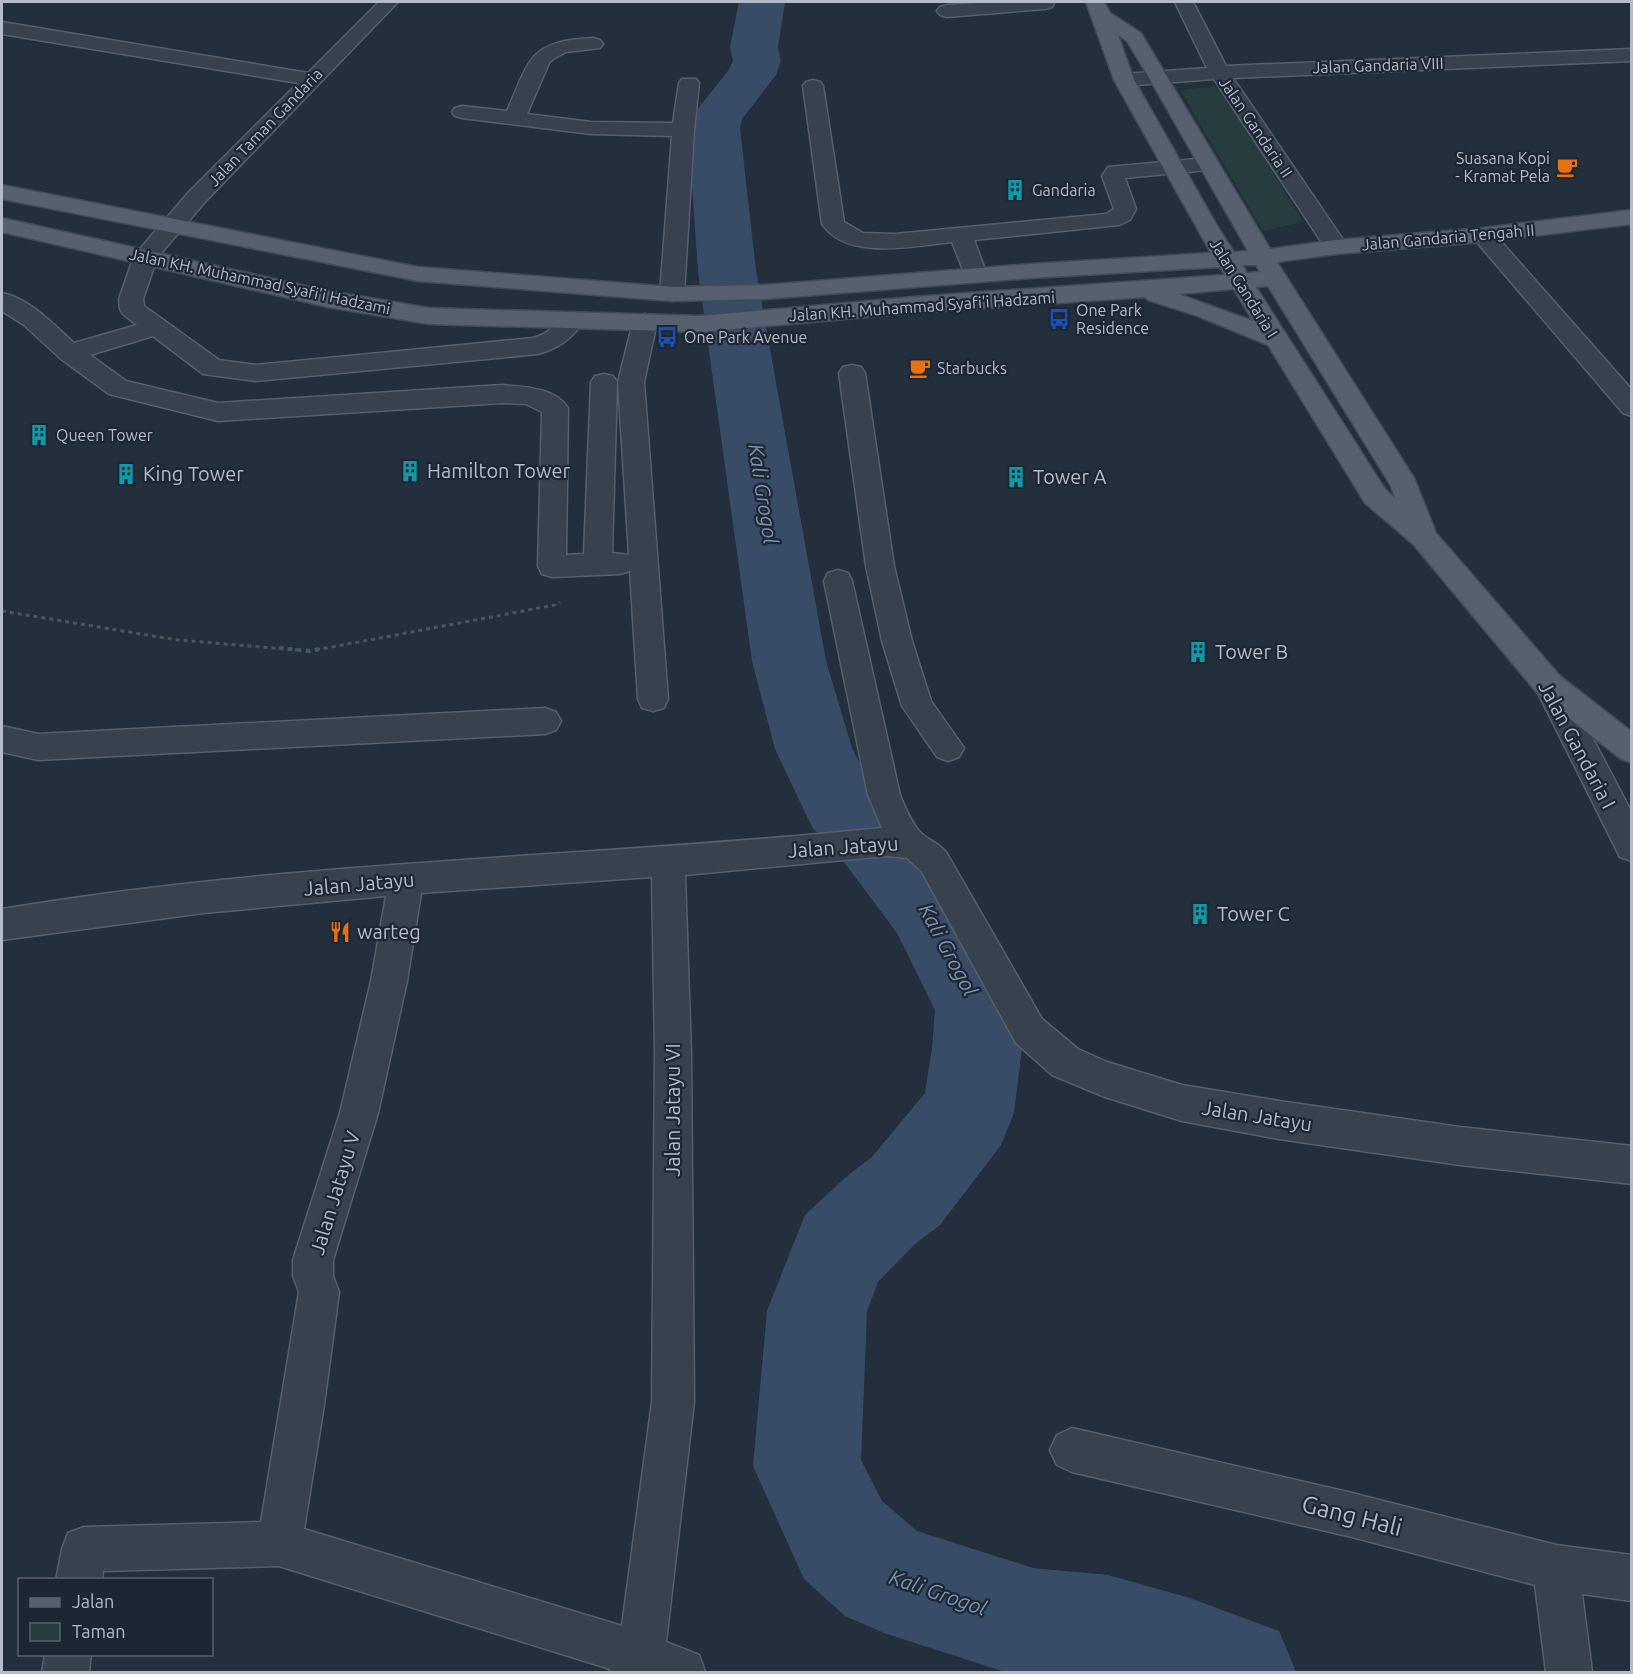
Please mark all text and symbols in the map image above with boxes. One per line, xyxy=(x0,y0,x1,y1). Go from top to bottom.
street label: Jalan Gandaria VIII xyxy=(1312,54,1444,76)
street label: Jalan Taman Gandaria xyxy=(204,64,326,190)
street label: Jalan Gandaria II xyxy=(1216,73,1296,181)
place label: Suasana Kopi - Kramat Pela xyxy=(1455,149,1550,185)
cafe icon: Suasana Kopi - Kramat Pela xyxy=(1555,155,1579,179)
building icon: Gandaria xyxy=(1003,178,1027,202)
place label: Gandaria xyxy=(1032,181,1096,199)
street label: Jalan Gandaria Tengah II xyxy=(1361,220,1535,254)
street label: Jalan Gandaria I xyxy=(1206,235,1282,341)
street label: Jalan KH. Muhammad Syafi'i Hadzami xyxy=(128,244,392,318)
street label: Jalan KH. Muhammad Syafi'i Hadzami xyxy=(788,288,1056,324)
place label: One Park Residence xyxy=(1076,301,1149,337)
bus stop icon: One Park Residence xyxy=(1047,307,1071,331)
bus stop icon: One Park Avenue xyxy=(655,325,679,349)
place label: One Park Avenue xyxy=(684,328,807,346)
cafe icon: Starbucks xyxy=(908,356,932,380)
place label: Starbucks xyxy=(937,359,1007,377)
building icon: Queen Tower xyxy=(27,423,51,447)
place label: Queen Tower xyxy=(56,426,153,444)
water label: Kali Grogol xyxy=(744,442,784,546)
building icon: Hamilton Tower xyxy=(398,459,422,483)
place label: Hamilton Tower xyxy=(427,459,570,482)
building icon: King Tower xyxy=(114,462,138,486)
place label: King Tower xyxy=(143,462,244,485)
building icon: Tower A xyxy=(1004,465,1028,489)
place label: Tower A xyxy=(1033,465,1107,488)
building icon: Tower B xyxy=(1186,640,1210,664)
place label: Tower B xyxy=(1215,640,1288,663)
street label: Jalan Gandaria I xyxy=(1534,677,1621,812)
street label: Jalan Jatayu xyxy=(787,831,899,862)
street label: Jalan Jatayu xyxy=(303,867,415,900)
water label: Kali Grogol xyxy=(914,899,983,1000)
building icon: Tower C xyxy=(1188,902,1212,926)
place label: Tower C xyxy=(1217,902,1290,925)
restaurant icon: warteg xyxy=(328,920,352,944)
place label: warteg xyxy=(357,920,421,943)
street label: Jalan Jatayu VI xyxy=(661,1043,684,1177)
street label: Jalan Jatayu xyxy=(1200,1095,1314,1136)
street label: Jalan Jatayu V xyxy=(305,1128,364,1258)
street label: Gang Hali xyxy=(1299,1490,1405,1541)
water label: Kali Grogol xyxy=(886,1564,990,1620)
legend xyxy=(18,1578,213,1656)
text: Jalan xyxy=(72,1591,114,1611)
text: Taman xyxy=(72,1621,126,1641)

